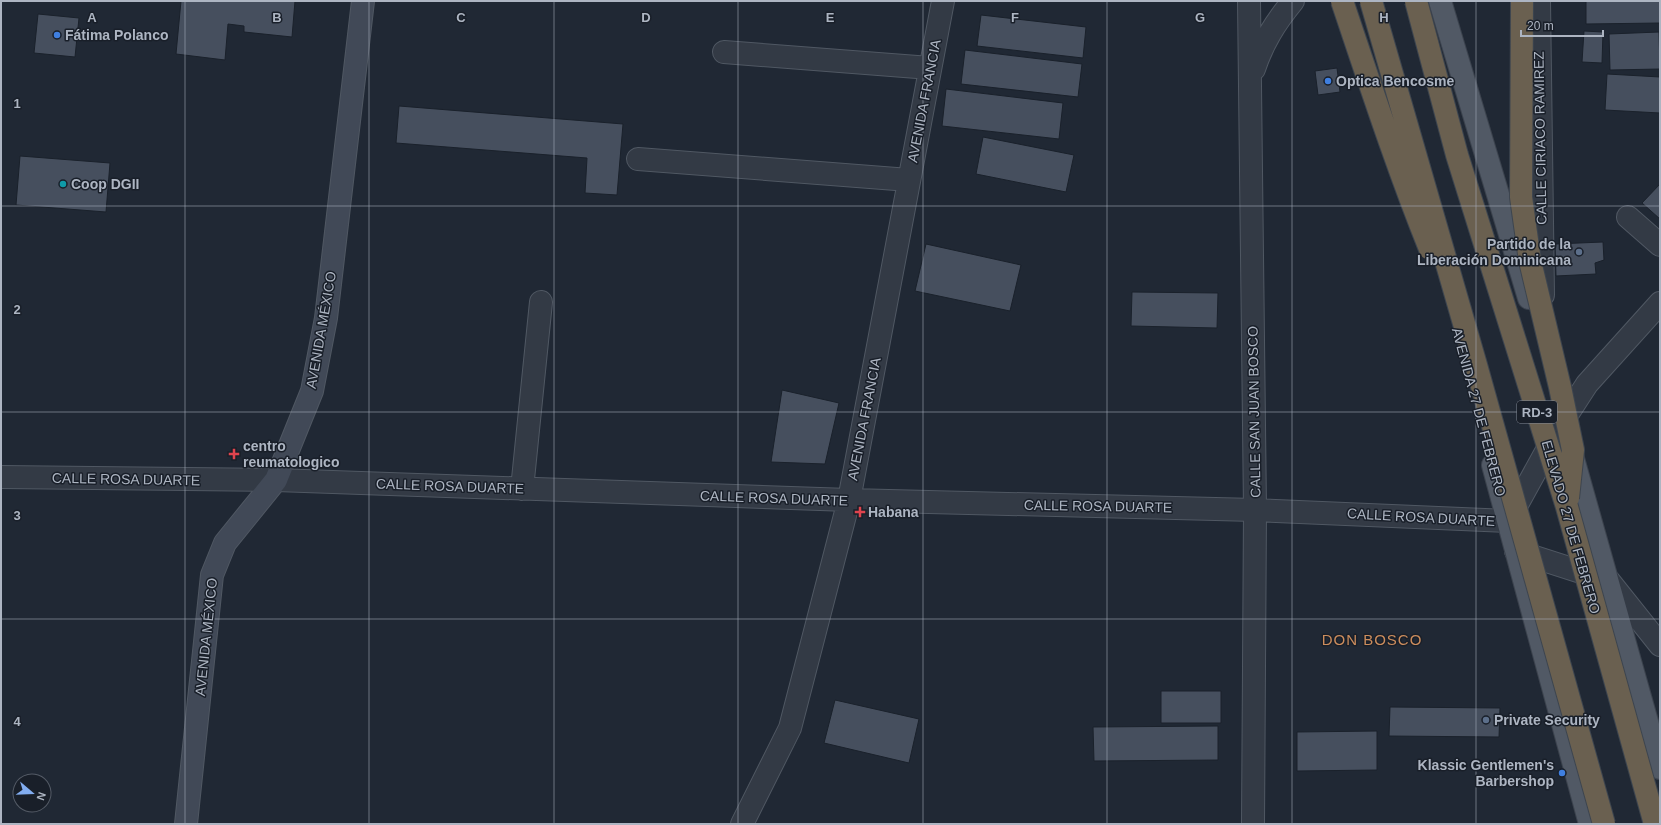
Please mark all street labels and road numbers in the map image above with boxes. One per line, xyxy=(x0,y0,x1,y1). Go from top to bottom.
street label: AVENIDA FRANCIA xyxy=(904,37,944,164)
street label: CALLE CIRIACO RAMIREZ xyxy=(1530,51,1550,225)
street label: AVENIDA MÉXICO xyxy=(303,270,339,390)
street label: CALLE SAN JUAN BOSCO xyxy=(1244,326,1263,498)
street label: AVENIDA 27 DE FEBRERO xyxy=(1449,326,1509,498)
street label: AVENIDA FRANCIA xyxy=(844,355,884,482)
road number: RD-3 xyxy=(1517,401,1557,423)
street label: ELEVADO 27 DE FEBRERO xyxy=(1539,439,1603,616)
street label: CALLE ROSA DUARTE xyxy=(52,470,200,488)
street label: CALLE ROSA DUARTE xyxy=(376,475,524,497)
street label: CALLE ROSA DUARTE xyxy=(700,487,848,509)
street label: CALLE ROSA DUARTE xyxy=(1024,497,1172,515)
street label: CALLE ROSA DUARTE xyxy=(1347,505,1495,529)
street label: AVENIDA MÉXICO xyxy=(192,577,220,697)

